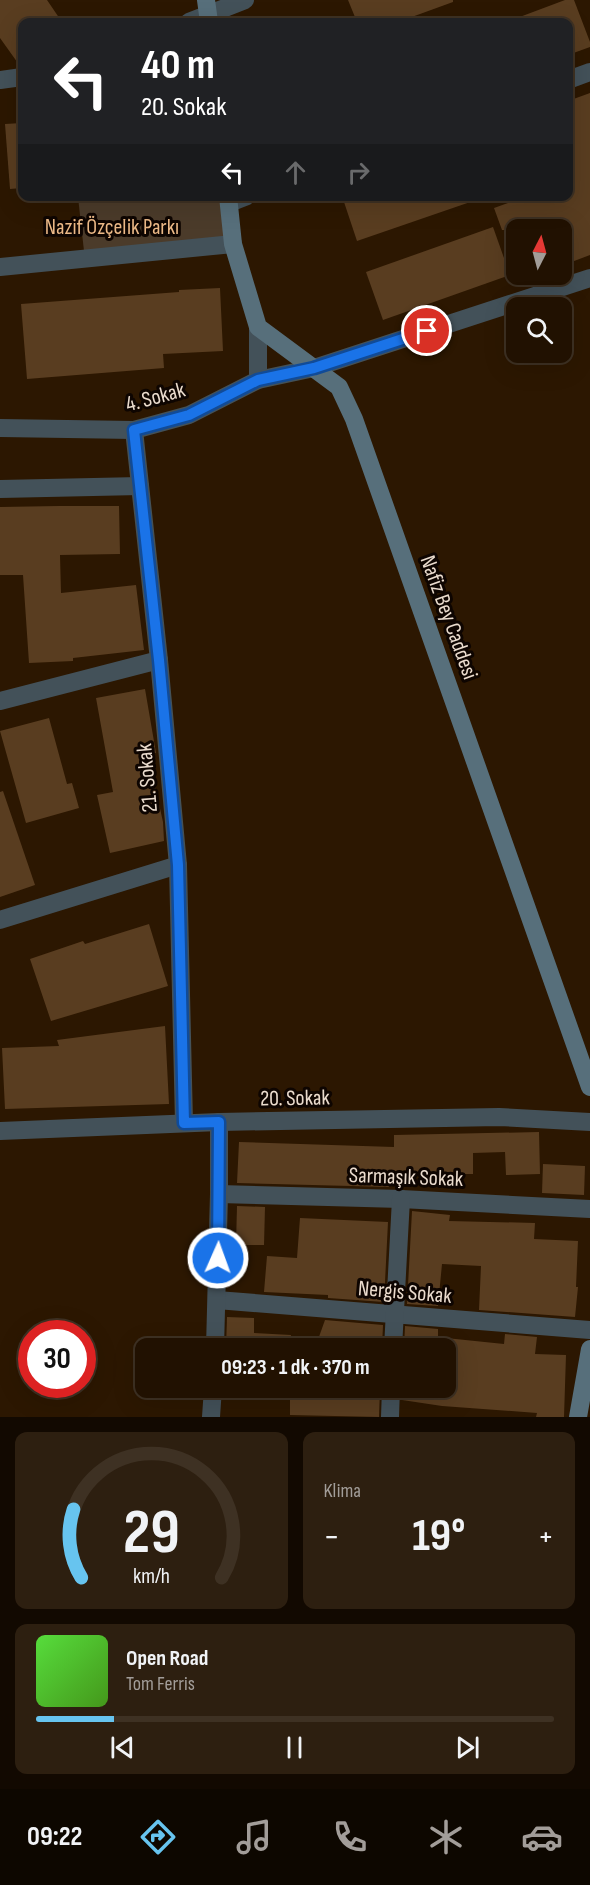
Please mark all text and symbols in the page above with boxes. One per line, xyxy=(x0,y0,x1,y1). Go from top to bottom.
text: 40 m xyxy=(141,40,215,91)
icon: left xyxy=(42,42,120,120)
text: 20. Sokak xyxy=(141,91,227,123)
icon: left xyxy=(216,156,249,189)
icon: ahead xyxy=(279,156,312,189)
icon: right xyxy=(342,156,375,189)
park label: Nazif Özçelik Parkı xyxy=(45,214,179,241)
north arrow xyxy=(506,219,572,285)
map controls xyxy=(506,219,572,363)
button: search xyxy=(506,297,572,363)
pin xyxy=(401,305,452,356)
icon: arrive xyxy=(410,314,443,347)
street label: 4. Sokak xyxy=(123,376,189,418)
street label: Nafiz Bey Caddesi xyxy=(414,552,483,683)
street label: 21. Sokak xyxy=(131,742,164,813)
street label: 20. Sokak xyxy=(260,1084,331,1113)
street label: Sarmaşık Sokak xyxy=(348,1162,464,1193)
position arrow xyxy=(186,1226,250,1290)
street label: Nergis Sokak xyxy=(357,1275,453,1310)
speed limit sign: 30 xyxy=(18,1320,96,1398)
text: 09:23 · 1 dk · 370 m xyxy=(221,1354,370,1381)
text: Klima xyxy=(324,1479,361,1503)
text: 29 xyxy=(123,1496,180,1571)
text: 19° xyxy=(412,1509,465,1564)
text: − xyxy=(324,1517,340,1557)
text: + xyxy=(538,1517,554,1557)
text: km/h xyxy=(133,1564,170,1589)
text: Open Road xyxy=(126,1645,208,1672)
text: Tom Ferris xyxy=(126,1672,195,1696)
icon: previous xyxy=(106,1731,139,1764)
icon: pause xyxy=(278,1731,311,1764)
icon: next xyxy=(451,1731,484,1764)
icon: directions xyxy=(137,1816,179,1858)
icon: music xyxy=(233,1816,275,1858)
icon: phone xyxy=(329,1816,371,1858)
icon: climate xyxy=(425,1816,467,1858)
icon: car xyxy=(521,1816,563,1858)
text: 09:22 xyxy=(27,1821,82,1853)

